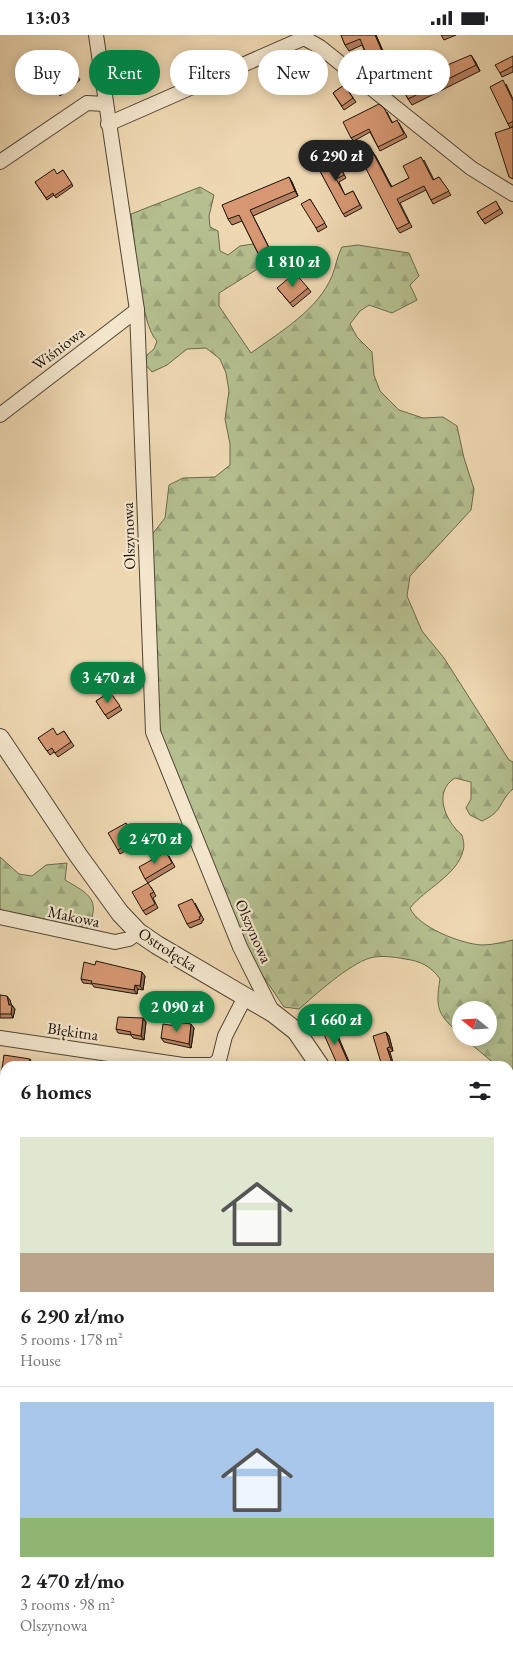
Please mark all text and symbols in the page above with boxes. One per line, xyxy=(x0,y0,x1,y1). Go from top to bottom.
text: 13:03 xyxy=(25,5,71,30)
chip: Buy xyxy=(15,50,79,95)
chip: Rent xyxy=(89,50,160,95)
chip: Filters xyxy=(170,50,248,95)
chip: New xyxy=(258,50,328,95)
chip: Apartment xyxy=(338,50,450,95)
pin: 6 290 zł xyxy=(284,139,388,182)
text: 6 290 zł xyxy=(309,145,363,166)
pin: 1 810 zł xyxy=(241,245,345,288)
text: 1 810 zł xyxy=(266,251,320,272)
street label: Wiśniowa xyxy=(28,321,89,375)
street label: Olszynowa xyxy=(117,501,140,570)
pin: 3 470 zł xyxy=(56,661,160,704)
text: 3 470 zł xyxy=(81,667,135,688)
pin: 2 470 zł xyxy=(103,823,207,865)
text: 2 470 zł xyxy=(128,828,182,849)
street label: Olszynowa xyxy=(230,896,277,967)
street label: Makowa xyxy=(46,901,102,932)
street label: Ostrołęcka xyxy=(134,923,202,977)
pin: 2 090 zł xyxy=(125,991,229,1033)
text: 2 090 zł xyxy=(150,996,204,1017)
north arrow xyxy=(452,1001,498,1046)
map controls xyxy=(452,1001,497,1046)
pin: 1 660 zł xyxy=(283,1003,387,1046)
text: 1 660 zł xyxy=(308,1009,362,1030)
street label: Błękitna xyxy=(46,1018,100,1046)
icon: filters xyxy=(466,1077,494,1105)
text: 6 homes xyxy=(20,1078,92,1105)
icon: home xyxy=(212,1169,302,1259)
text: 6 290 zł/mo xyxy=(20,1302,124,1329)
text: 5 rooms · 178 m² xyxy=(20,1329,123,1350)
text: House xyxy=(20,1350,61,1371)
icon: home xyxy=(212,1435,302,1525)
text: 2 470 zł/mo xyxy=(20,1567,124,1594)
text: 3 rooms · 98 m² xyxy=(20,1594,115,1615)
text: Olszynowa xyxy=(20,1615,88,1636)

